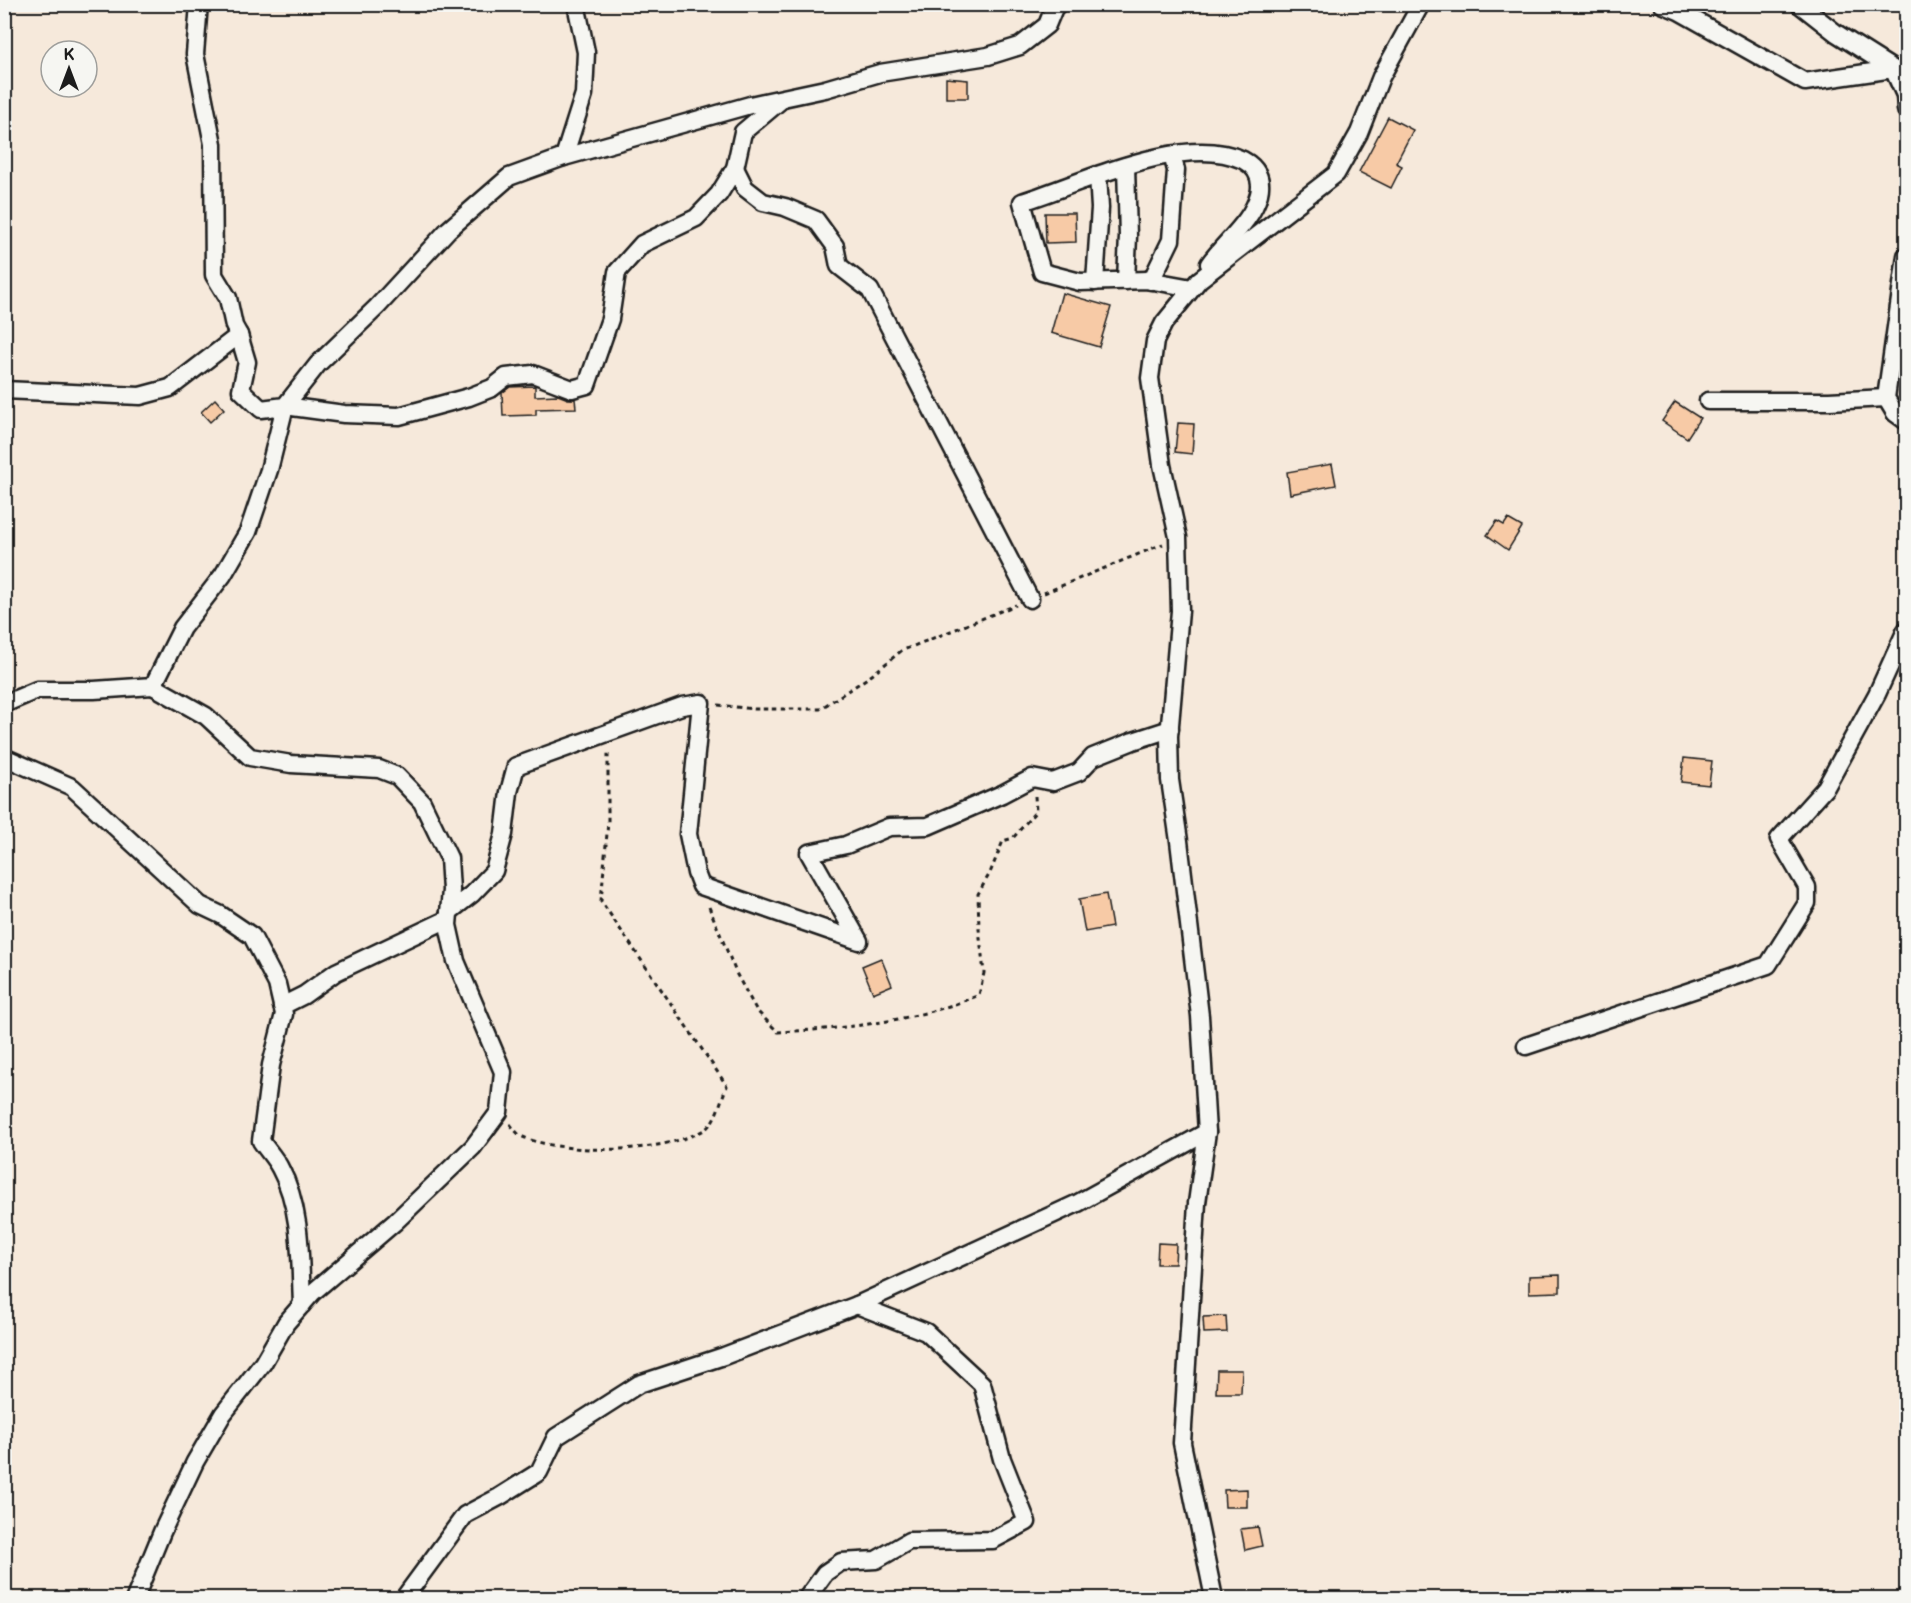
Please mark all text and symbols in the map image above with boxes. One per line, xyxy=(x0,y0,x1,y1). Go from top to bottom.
north arrow xyxy=(39,39,99,99)
text: K xyxy=(64,46,75,65)

